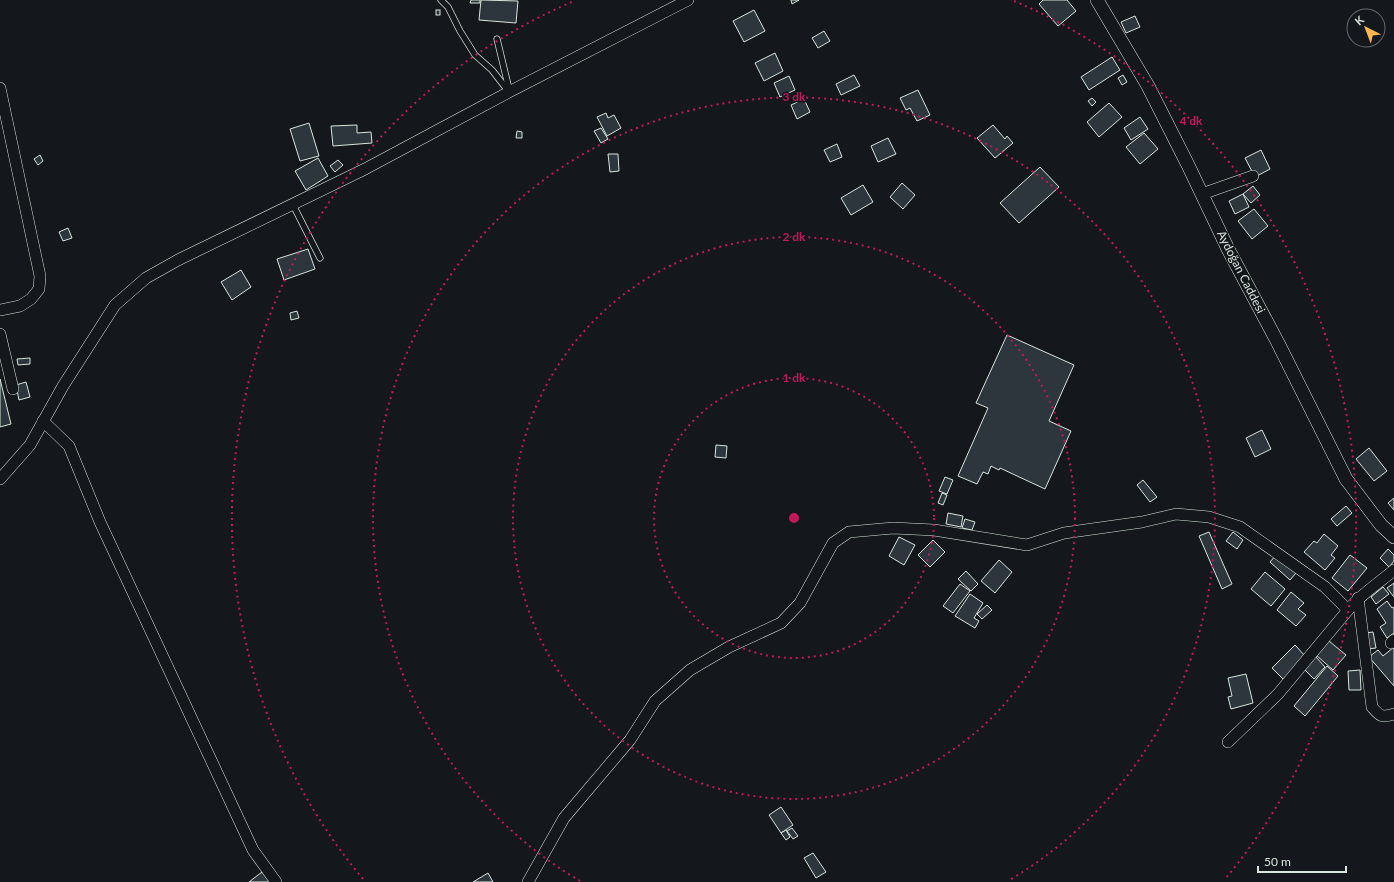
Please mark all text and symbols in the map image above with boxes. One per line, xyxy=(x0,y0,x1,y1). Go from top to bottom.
north arrow xyxy=(1346,8,1386,48)
text: K xyxy=(1352,13,1366,28)
text: 3 dk xyxy=(782,89,806,104)
text: 4 dk xyxy=(1179,113,1203,128)
street label: Aydoğan Caddesi xyxy=(1214,228,1269,316)
text: 2 dk xyxy=(782,229,806,244)
text: 1 dk xyxy=(782,370,806,385)
centre of rings xyxy=(787,511,801,525)
scale bar xyxy=(1258,848,1346,874)
text: 50 m xyxy=(1264,854,1291,869)

